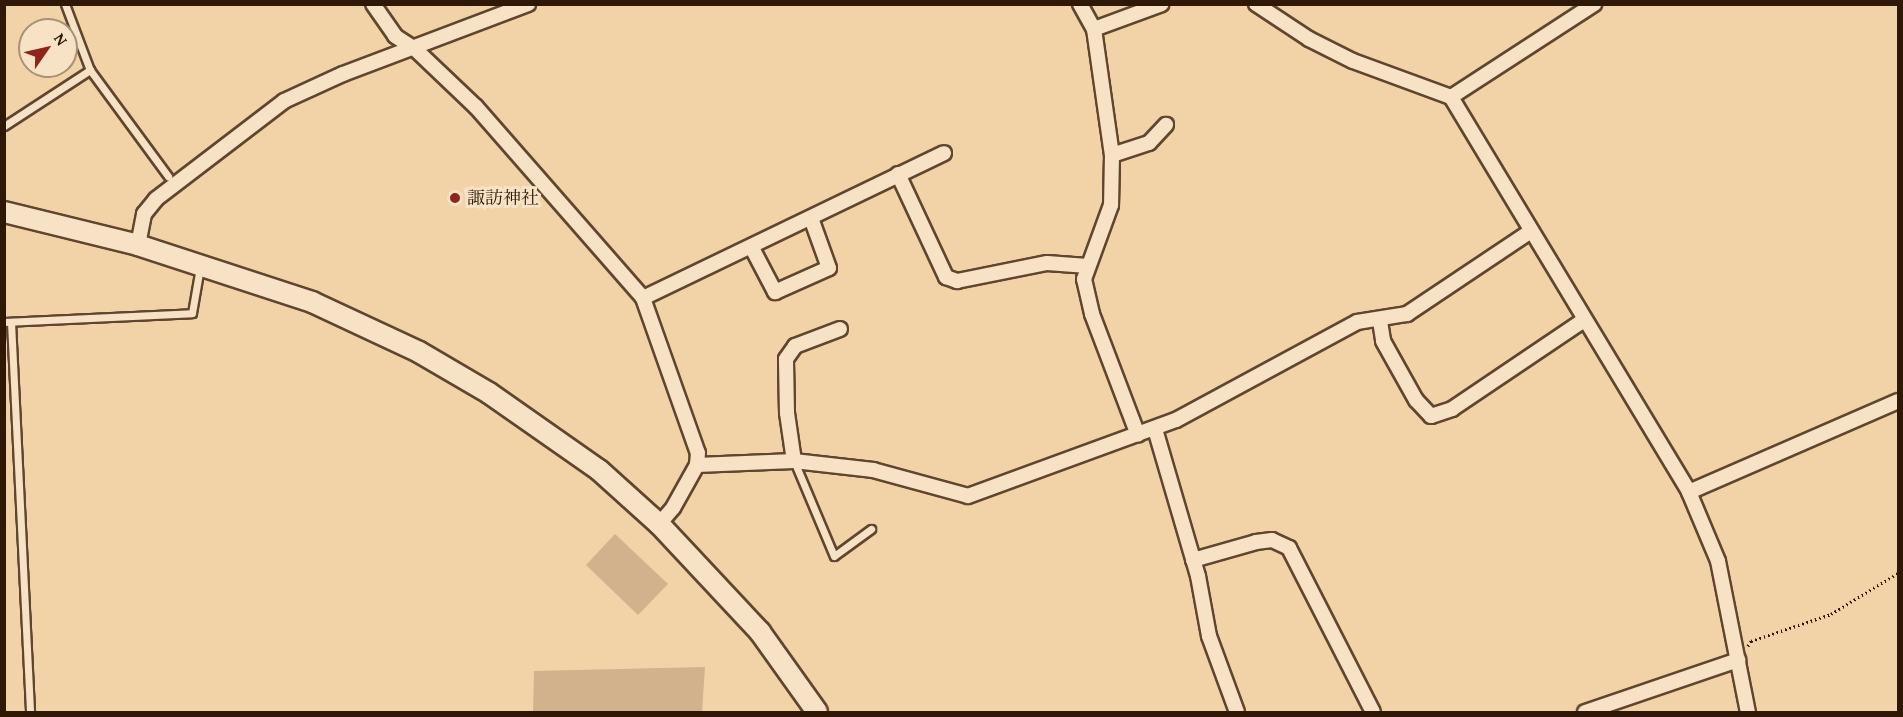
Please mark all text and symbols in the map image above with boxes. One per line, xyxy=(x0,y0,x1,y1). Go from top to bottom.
north arrow xyxy=(18,18,78,78)
text: N xyxy=(48,28,74,50)
place label: 諏訪神社 xyxy=(467,187,539,209)
marker: 諏訪神社 xyxy=(448,191,462,205)

